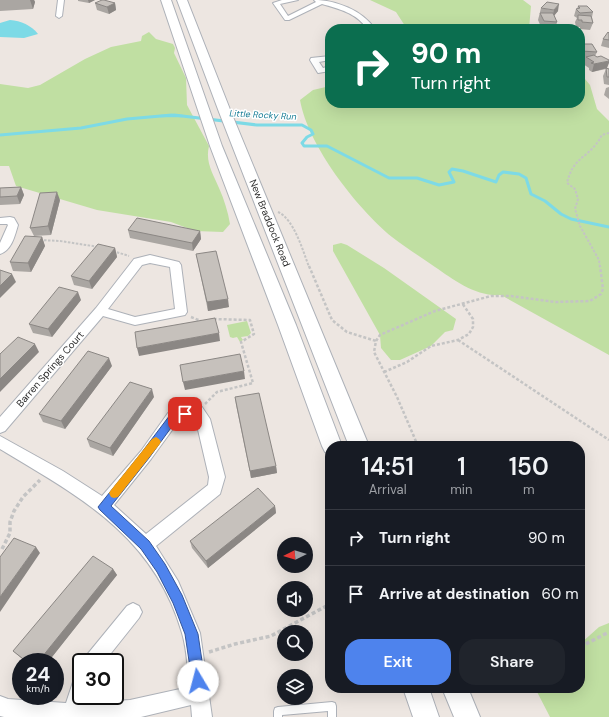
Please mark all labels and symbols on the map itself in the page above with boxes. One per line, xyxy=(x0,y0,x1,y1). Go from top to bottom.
water label: Little Rocky Run xyxy=(229,107,297,123)
street label: New Braddock Road xyxy=(247,177,293,269)
street label: Barren Springs Court xyxy=(13,328,87,410)
pin xyxy=(168,397,202,431)
north arrow xyxy=(277,537,313,573)
speed limit sign: 30 xyxy=(72,653,124,705)
position arrow xyxy=(177,660,219,702)

